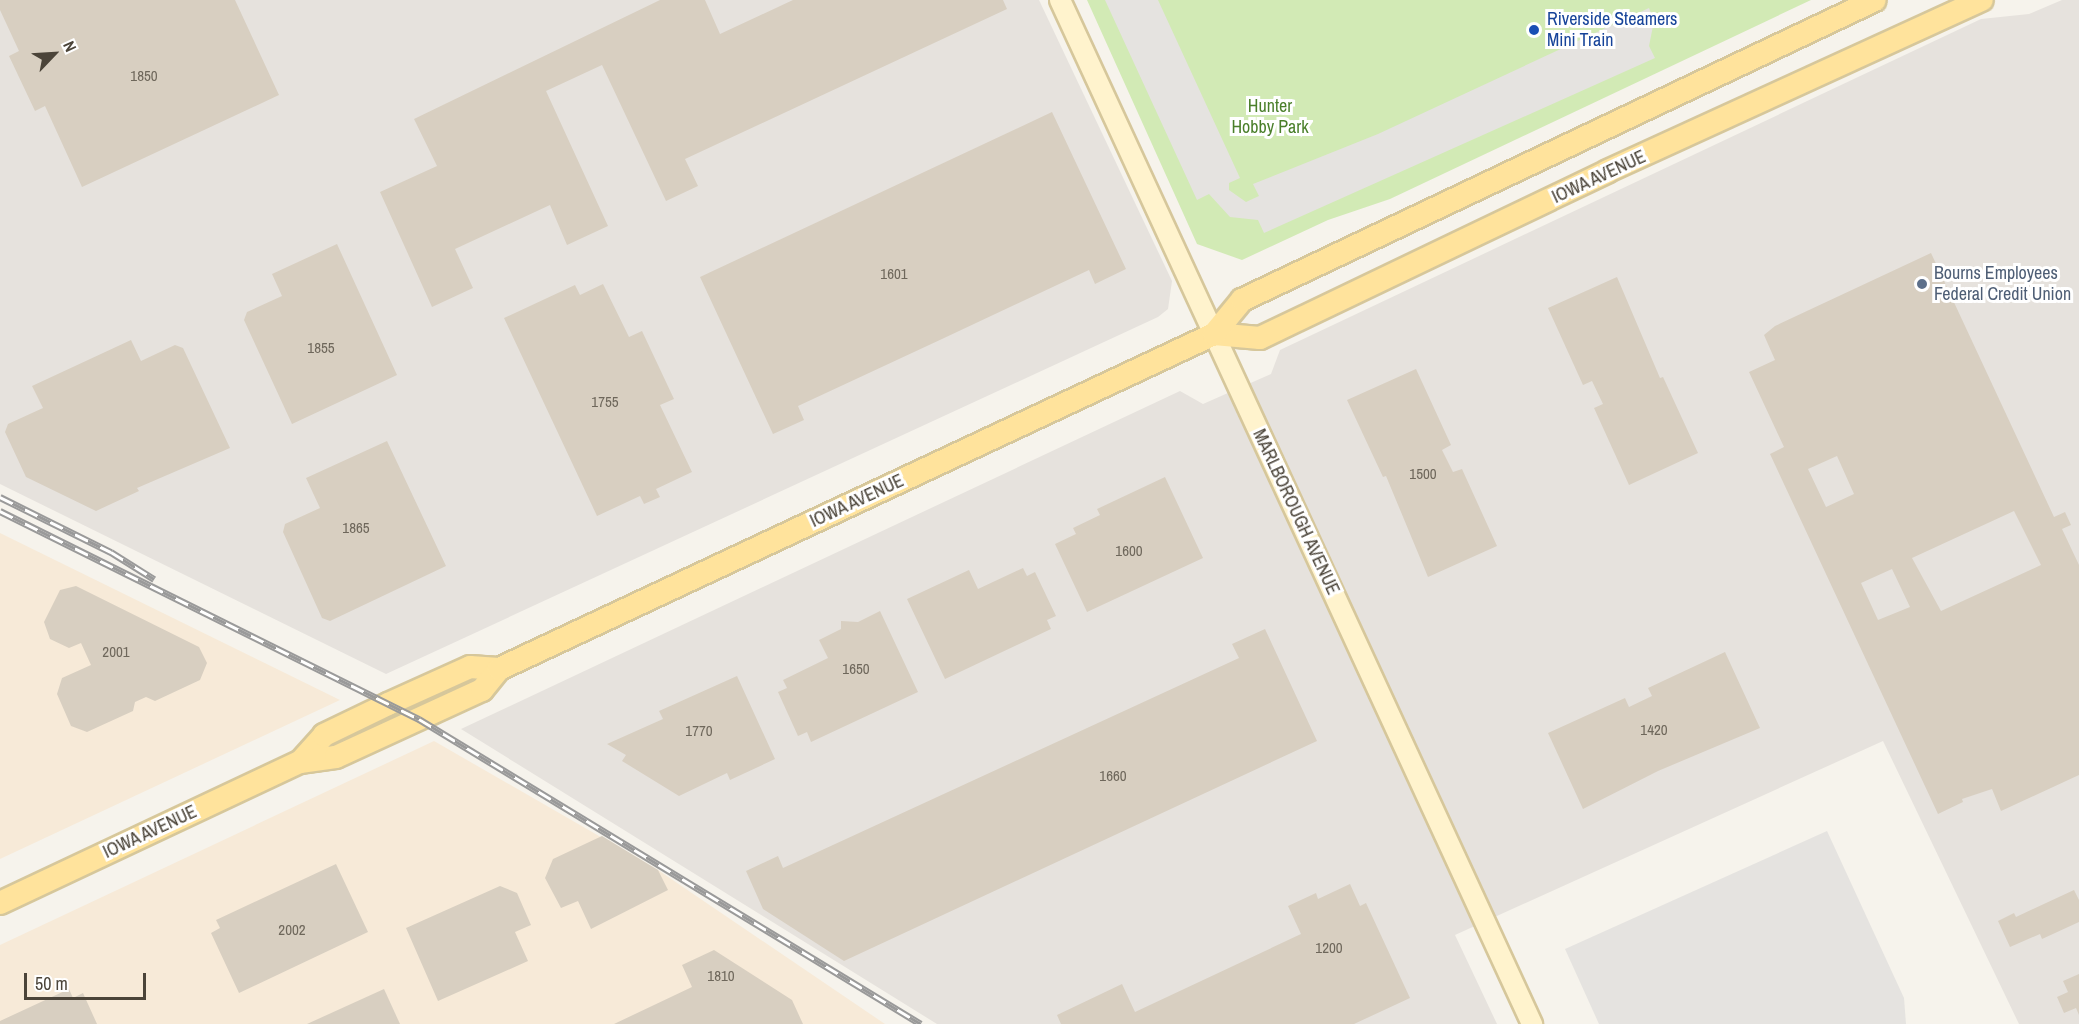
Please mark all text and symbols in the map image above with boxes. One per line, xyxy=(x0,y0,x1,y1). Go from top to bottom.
place label: Riverside Steamers Mini Train xyxy=(1547,9,1677,52)
marker: Riverside Steamers Mini Train xyxy=(1525,21,1543,39)
north arrow xyxy=(24,24,84,84)
text: N xyxy=(58,37,82,55)
house number: 1850 xyxy=(130,67,158,85)
park label: Hunter Hobby Park xyxy=(1231,96,1309,138)
street label: IOWA AVENUE xyxy=(1548,146,1650,208)
place label: Bourns Employees Federal Credit Union xyxy=(1934,263,2071,306)
house number: 1601 xyxy=(880,265,908,283)
marker: Bourns Employees Federal Credit Union xyxy=(1915,277,1929,291)
house number: 1855 xyxy=(307,339,335,357)
house number: 1755 xyxy=(591,393,619,411)
street label: MARLBOROUGH AVENUE xyxy=(1248,425,1344,599)
house number: 1500 xyxy=(1409,465,1437,483)
street label: IOWA AVENUE xyxy=(806,470,908,532)
house number: 1865 xyxy=(342,519,370,537)
house number: 1600 xyxy=(1115,542,1143,560)
house number: 2001 xyxy=(102,643,130,661)
house number: 1650 xyxy=(842,660,870,678)
house number: 1420 xyxy=(1640,721,1668,739)
house number: 1770 xyxy=(685,722,713,740)
house number: 1660 xyxy=(1099,767,1127,785)
street label: IOWA AVENUE xyxy=(99,801,201,863)
house number: 2002 xyxy=(278,921,306,939)
house number: 1200 xyxy=(1315,939,1343,957)
scale bar xyxy=(27,961,148,999)
house number: 1810 xyxy=(707,967,735,985)
text: 50 m xyxy=(35,971,68,996)

